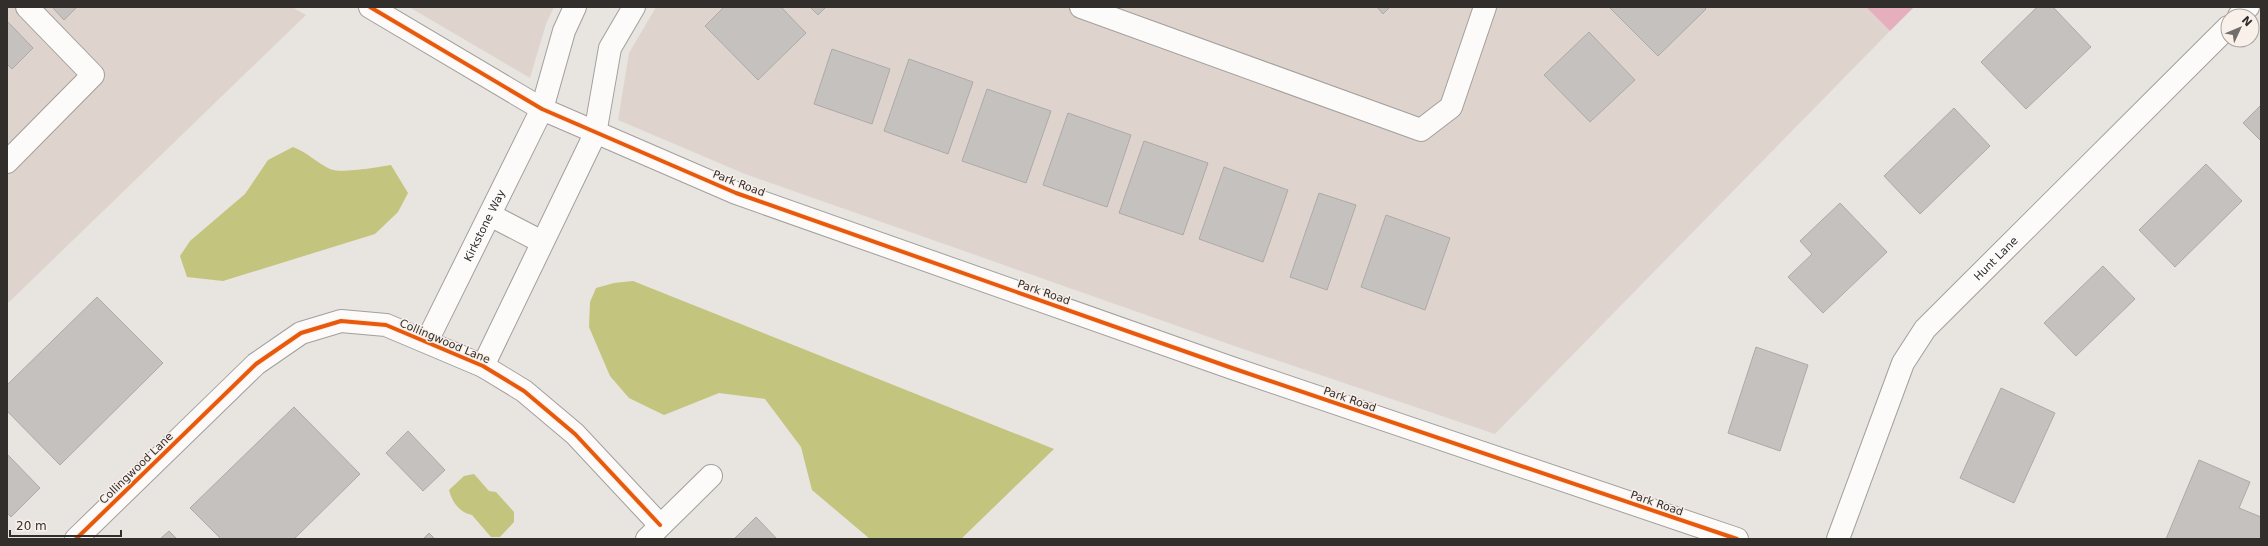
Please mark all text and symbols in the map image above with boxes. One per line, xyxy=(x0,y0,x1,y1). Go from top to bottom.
north arrow xyxy=(2220,8,2260,48)
text: N xyxy=(2239,14,2255,29)
street label: Park Road xyxy=(711,168,767,199)
street label: Kirkstone Way xyxy=(461,187,508,264)
street label: Hunt Lane xyxy=(1971,234,2021,283)
street label: Park Road xyxy=(1016,277,1072,308)
street label: Collingwood Lane xyxy=(398,317,492,366)
street label: Park Road xyxy=(1322,384,1378,415)
street label: Collingwood Lane xyxy=(97,430,176,507)
street label: Park Road xyxy=(1629,488,1685,519)
scale bar xyxy=(10,512,121,538)
text: 20 m xyxy=(16,519,47,533)

